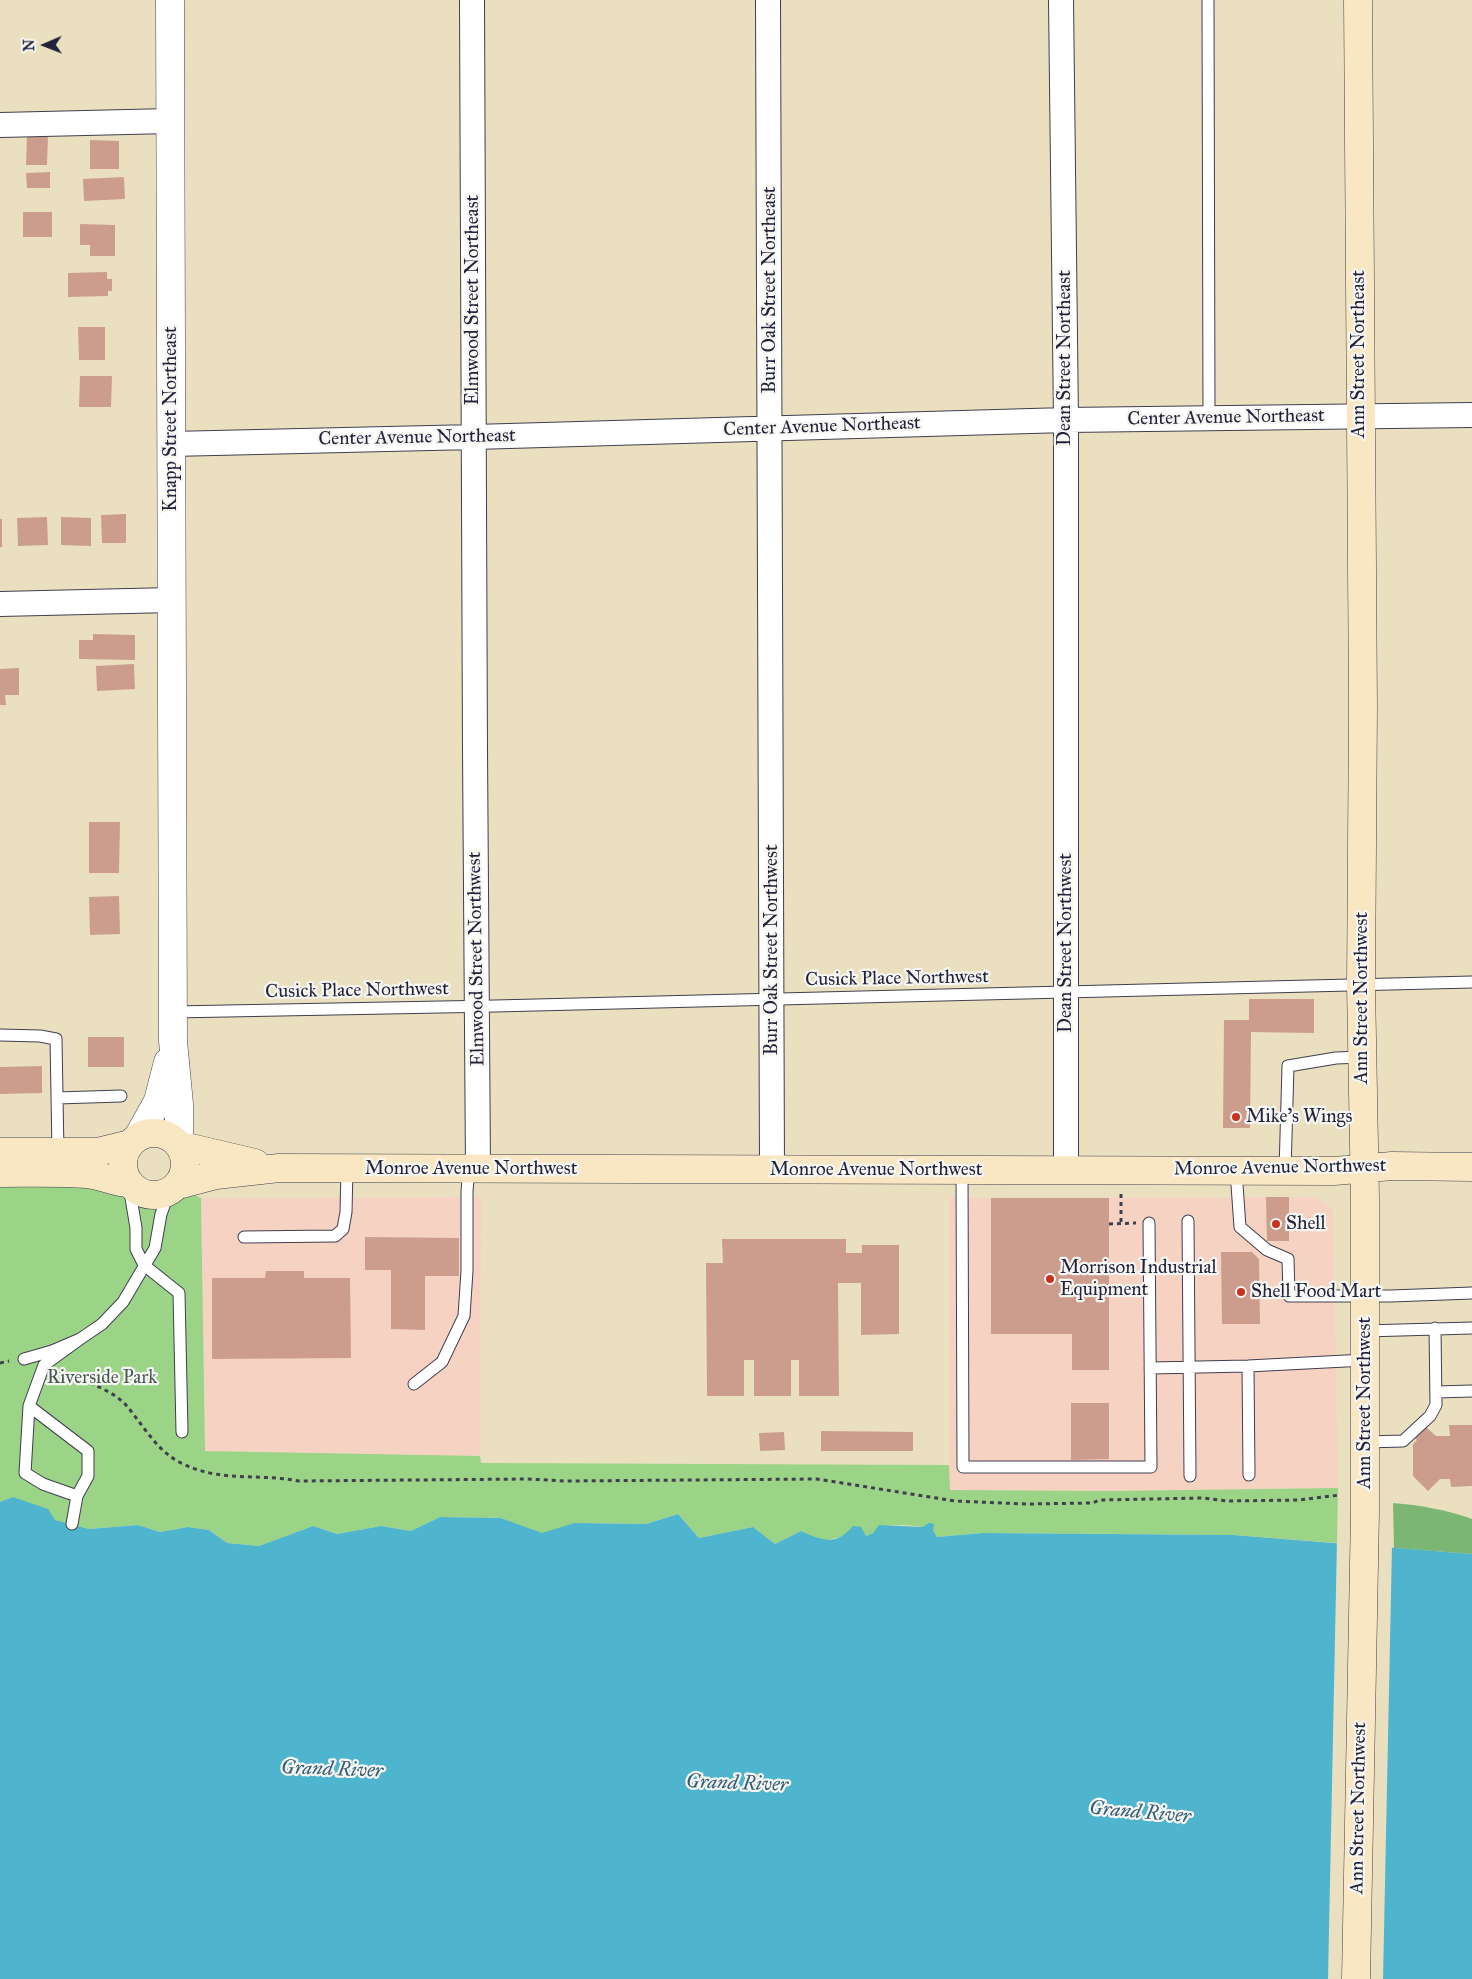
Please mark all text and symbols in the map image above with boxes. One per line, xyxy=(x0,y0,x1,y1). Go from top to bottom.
north arrow xyxy=(20,20,70,70)
text: N xyxy=(21,39,38,51)
street label: Burr Oak Street Northeast xyxy=(759,186,781,394)
street label: Elmwood Street Northeast xyxy=(462,195,484,405)
street label: Dean Street Northeast xyxy=(1054,270,1076,446)
street label: Ann Street Northeast xyxy=(1348,270,1370,438)
street label: Knapp Street Northeast xyxy=(160,326,182,512)
street label: Center Avenue Northeast xyxy=(1127,405,1325,431)
street label: Center Avenue Northeast xyxy=(723,412,921,442)
street label: Center Avenue Northeast xyxy=(318,425,516,451)
street label: Burr Oak Street Northwest xyxy=(761,844,783,1056)
street label: Elmwood Street Northwest xyxy=(464,851,490,1067)
street label: Dean Street Northwest xyxy=(1055,853,1077,1033)
street label: Ann Street Northwest xyxy=(1351,912,1373,1084)
street label: Cusick Place Northwest xyxy=(805,966,989,992)
street label: Cusick Place Northwest xyxy=(265,978,449,1004)
place label: Mike's Wings xyxy=(1246,1106,1352,1128)
marker: Mike's Wings xyxy=(1230,1111,1242,1123)
street label: Monroe Avenue Northwest xyxy=(1173,1155,1387,1181)
street label: Monroe Avenue Northwest xyxy=(365,1158,577,1180)
street label: Monroe Avenue Northwest xyxy=(770,1159,982,1181)
place label: Shell xyxy=(1286,1213,1326,1235)
marker: Shell xyxy=(1270,1218,1282,1230)
place label: Morrison Industrial Equipment xyxy=(1060,1257,1217,1301)
marker: Morrison Industrial Equipment xyxy=(1044,1273,1056,1285)
place label: Shell Food Mart xyxy=(1251,1281,1381,1303)
marker: Shell Food Mart xyxy=(1235,1286,1247,1298)
street label: Ann Street Northwest xyxy=(1354,1317,1376,1489)
park label: Riverside Park xyxy=(47,1367,157,1389)
street label: Ann Street Northwest xyxy=(1346,1722,1372,1894)
water label: Grand River xyxy=(281,1756,383,1784)
water label: Grand River xyxy=(686,1770,788,1798)
water label: Grand River xyxy=(1088,1797,1192,1829)

